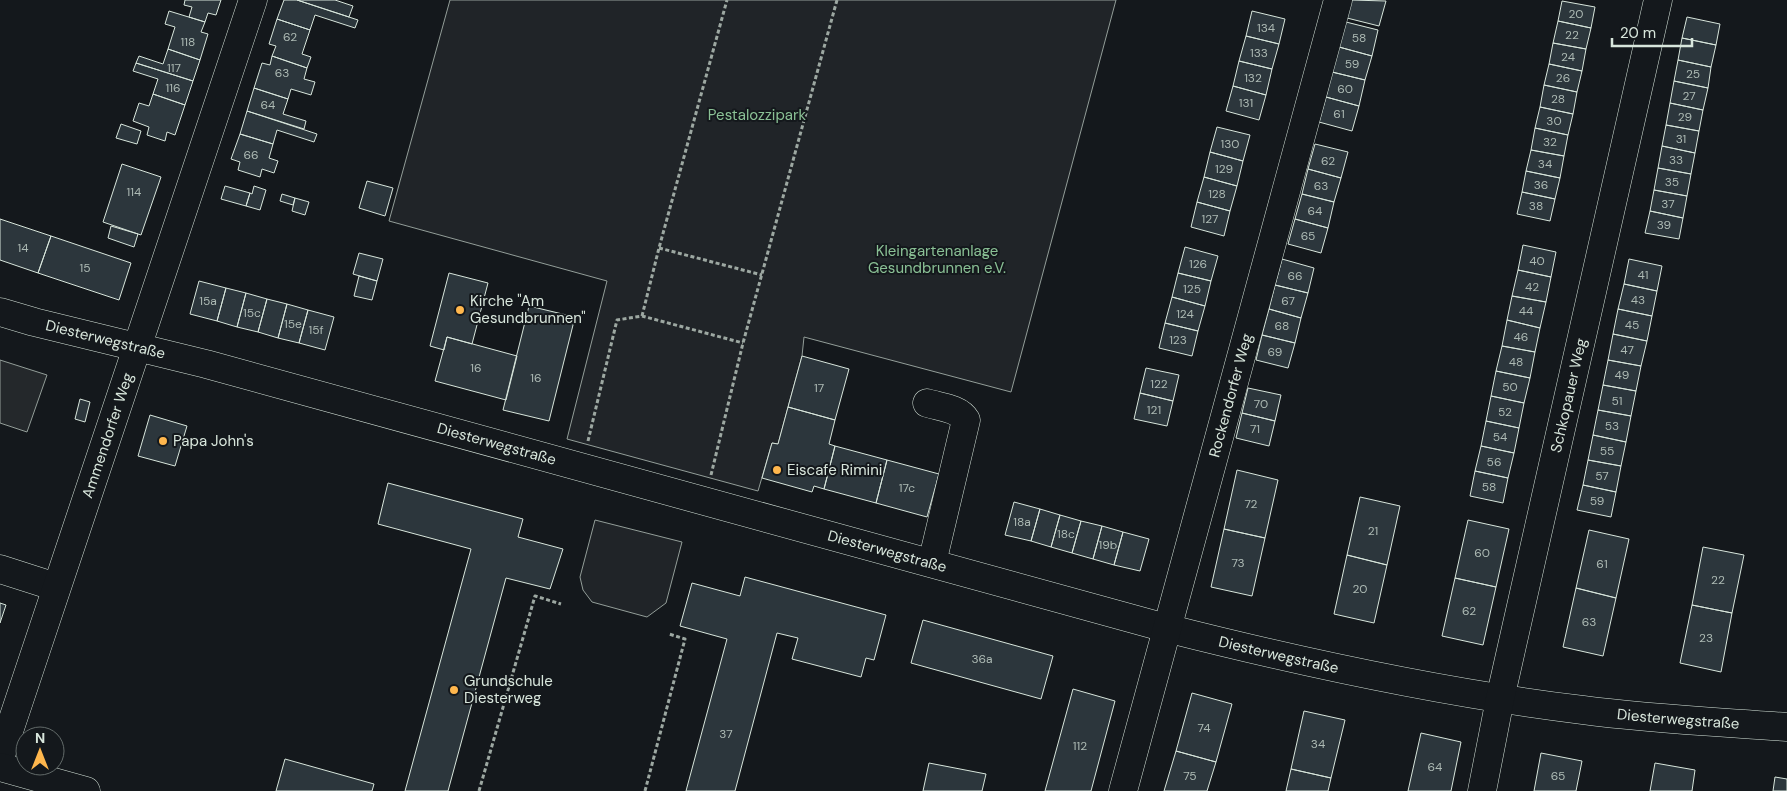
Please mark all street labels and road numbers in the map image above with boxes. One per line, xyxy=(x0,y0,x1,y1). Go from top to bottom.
street label: Diesterwegstraße xyxy=(44,315,167,364)
street label: Rockendorfer Weg xyxy=(1204,331,1257,460)
street label: Schkopauer Weg xyxy=(1546,336,1591,455)
street label: Ammendorfer Weg xyxy=(77,370,138,501)
street label: Diesterwegstraße xyxy=(435,418,558,470)
street label: Diesterwegstraße xyxy=(825,525,949,577)
street label: Diesterwegstraße xyxy=(1217,631,1341,678)
street label: Diesterwegstraße xyxy=(1616,704,1740,734)

